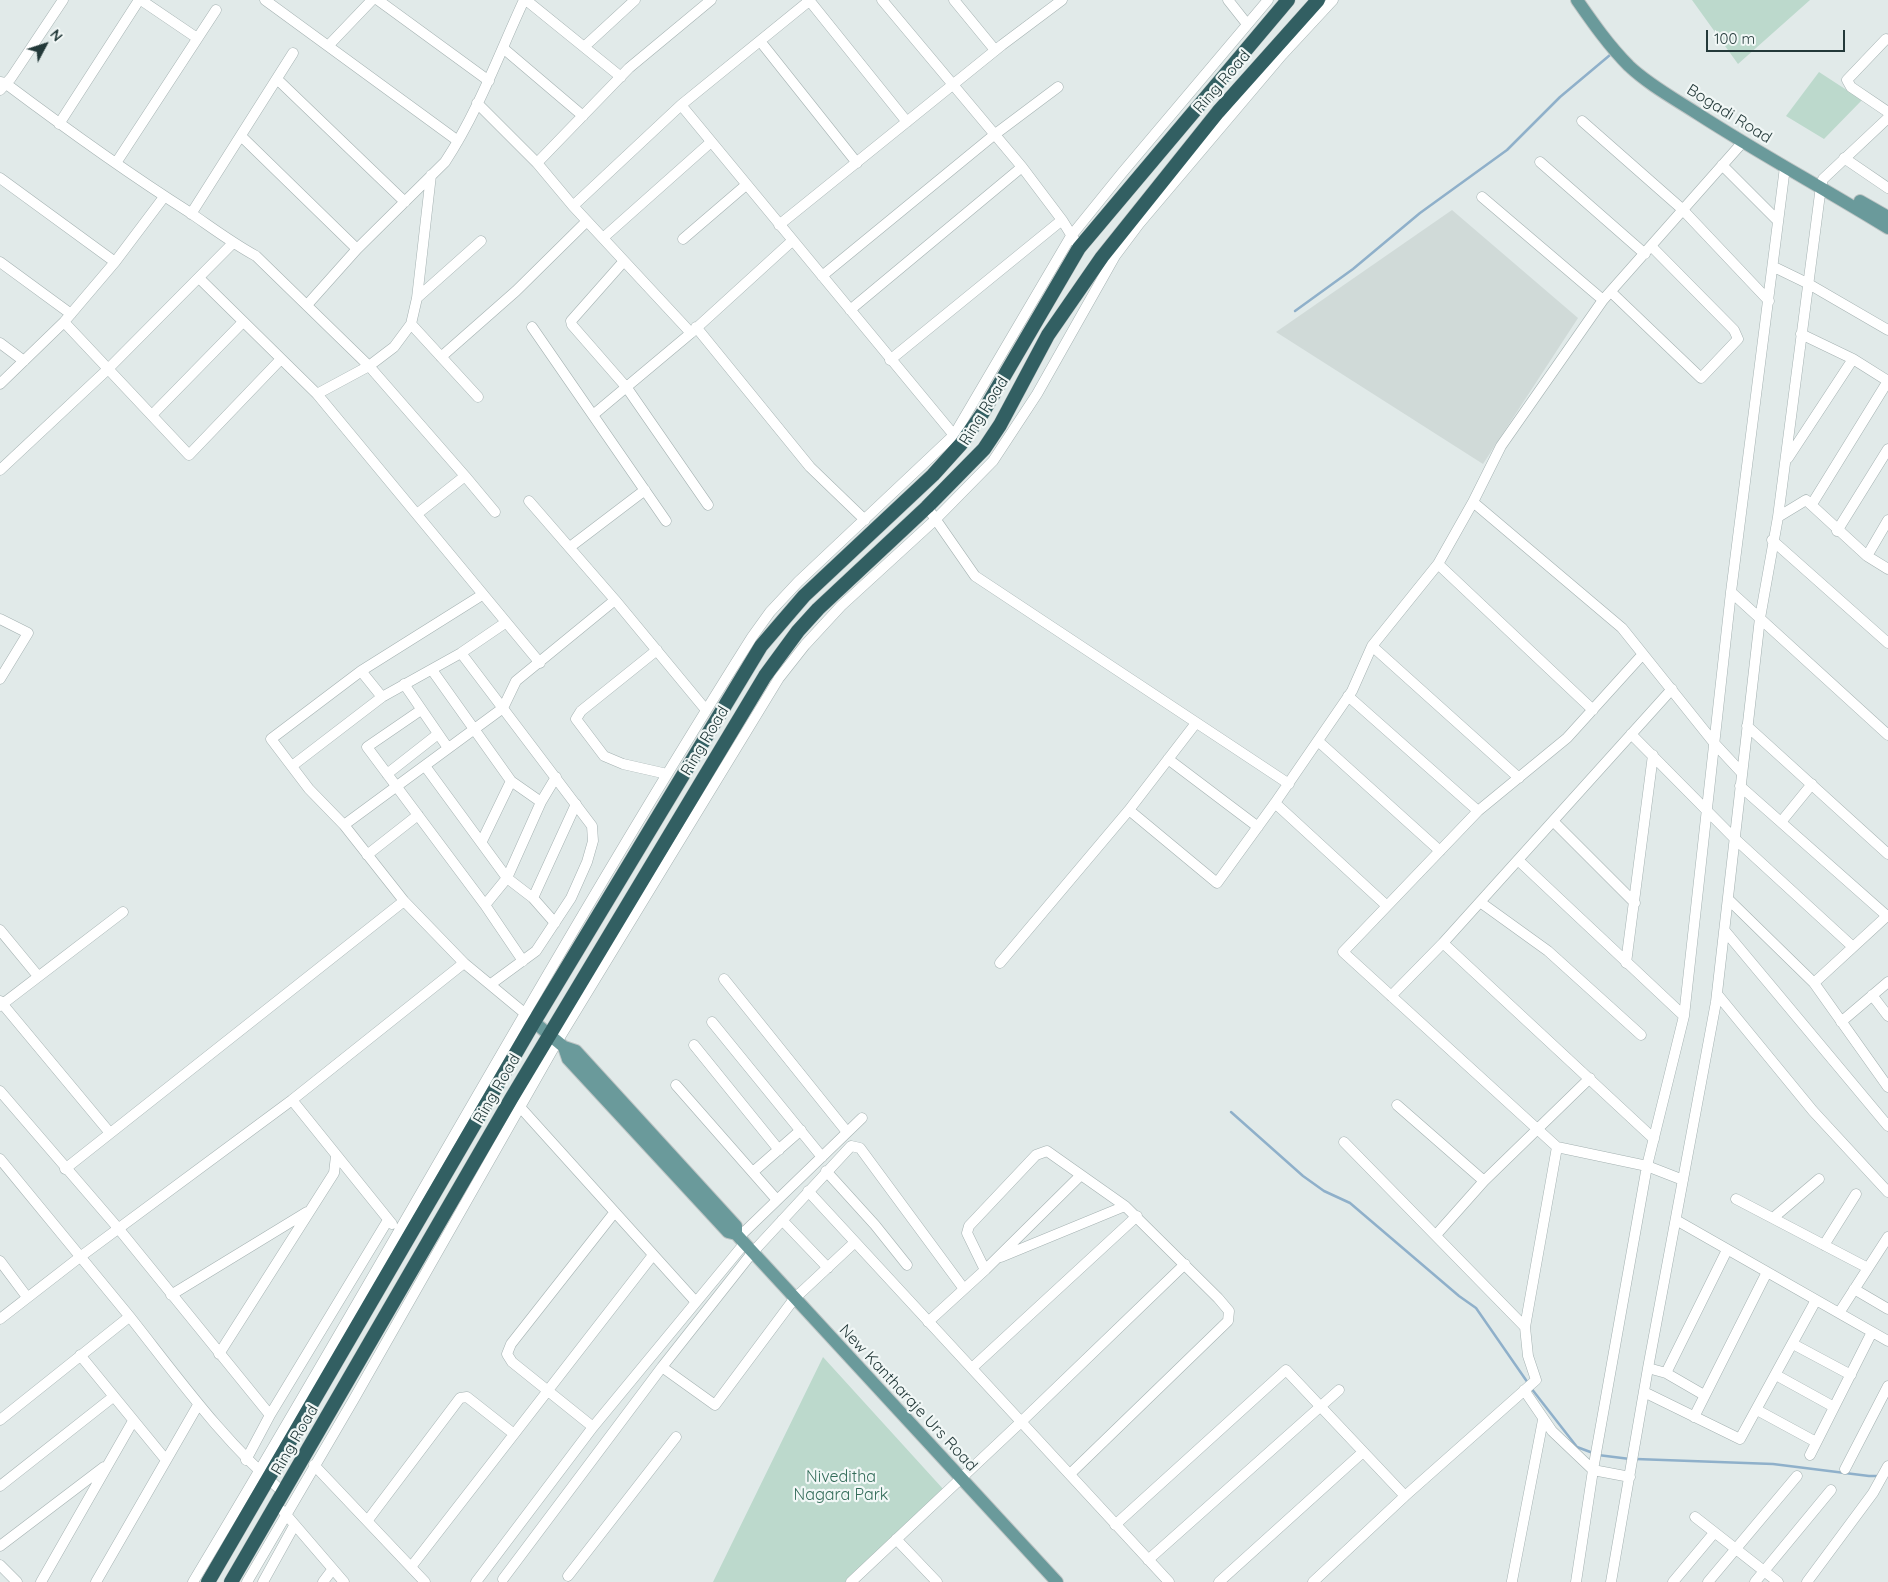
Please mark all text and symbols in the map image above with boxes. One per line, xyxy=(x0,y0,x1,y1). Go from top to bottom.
north arrow xyxy=(20,20,70,70)
scale bar xyxy=(1708,20,1847,52)
text: N xyxy=(46,26,67,45)
text: 100 m xyxy=(1714,29,1755,48)
street label: Ring Road xyxy=(1189,46,1255,118)
street label: Bogadi Road xyxy=(1683,80,1775,148)
street label: Ring Road xyxy=(955,373,1013,449)
street label: Ring Road xyxy=(677,703,733,779)
street label: Ring Road xyxy=(469,1051,525,1127)
street label: New Kantharaje Urs Road xyxy=(835,1321,981,1475)
street label: Ring Road xyxy=(267,1402,323,1478)
park label: Niveditha Nagara Park xyxy=(794,1467,888,1505)

